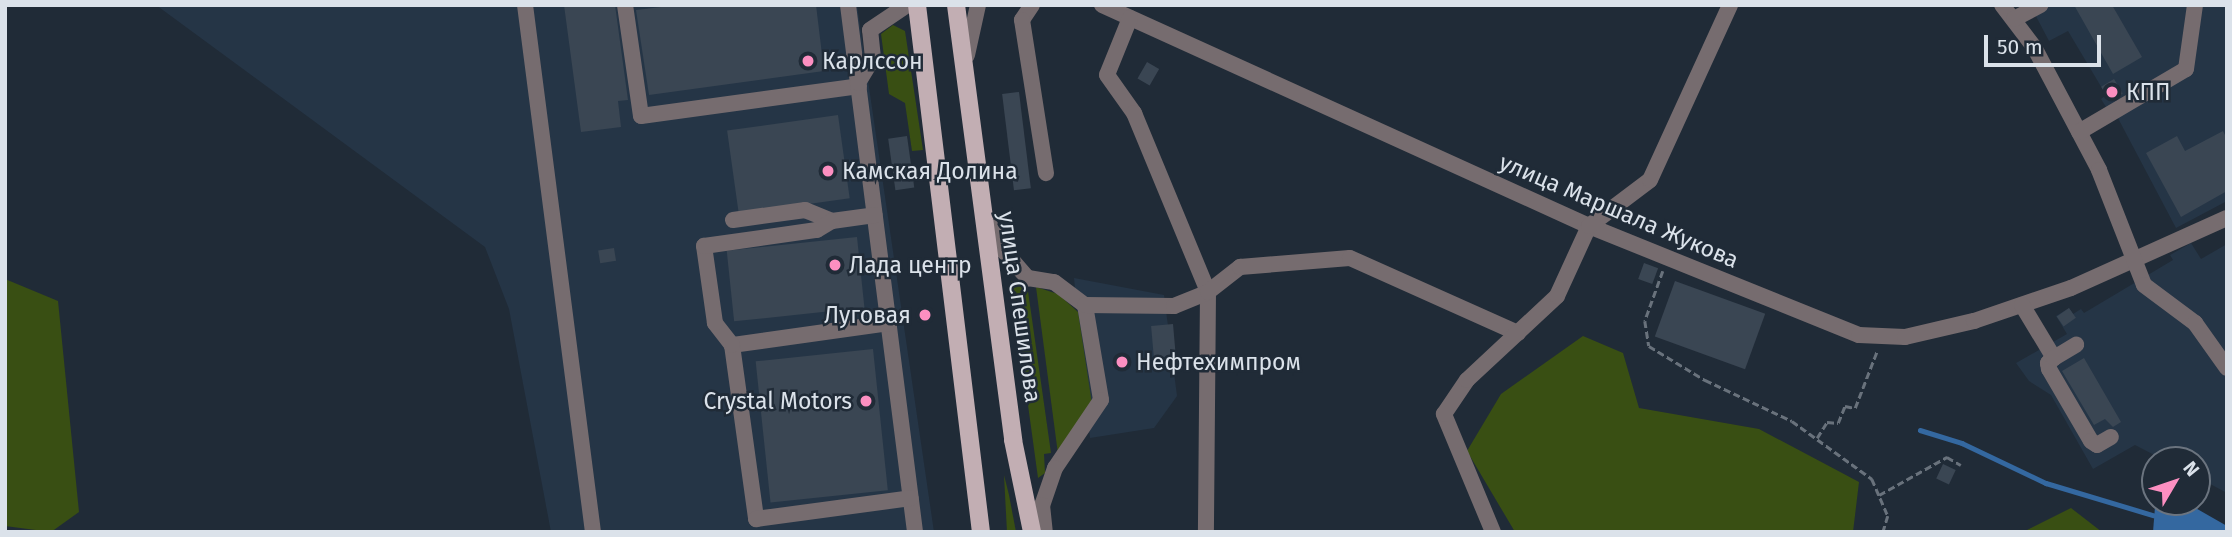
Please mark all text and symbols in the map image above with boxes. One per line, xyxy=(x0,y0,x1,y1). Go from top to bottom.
scale bar xyxy=(1987,21,2104,65)
text: 50 m xyxy=(1997,34,2043,60)
place label: Карлссон xyxy=(822,47,923,75)
marker: Карлссон xyxy=(800,53,816,69)
place label: КПП xyxy=(2126,78,2171,106)
marker: КПП xyxy=(2104,84,2120,100)
street label: улица Маршала Жукова xyxy=(1495,148,1743,274)
place label: Камская Долина xyxy=(842,157,1018,185)
marker: Камская Долина xyxy=(820,163,836,179)
street label: улица Спешилова xyxy=(993,210,1047,404)
place label: Лада центр xyxy=(849,251,972,279)
marker: Лада центр xyxy=(827,257,843,273)
place label: Луговая xyxy=(824,301,911,329)
marker: Луговая xyxy=(917,307,933,323)
place label: Нефтехимпром xyxy=(1136,348,1301,376)
marker: Нефтехимпром xyxy=(1114,354,1130,370)
place label: Crystal Motors xyxy=(703,387,852,415)
marker: Crystal Motors xyxy=(858,393,874,409)
north arrow xyxy=(2141,446,2211,516)
text: N xyxy=(2178,457,2204,481)

